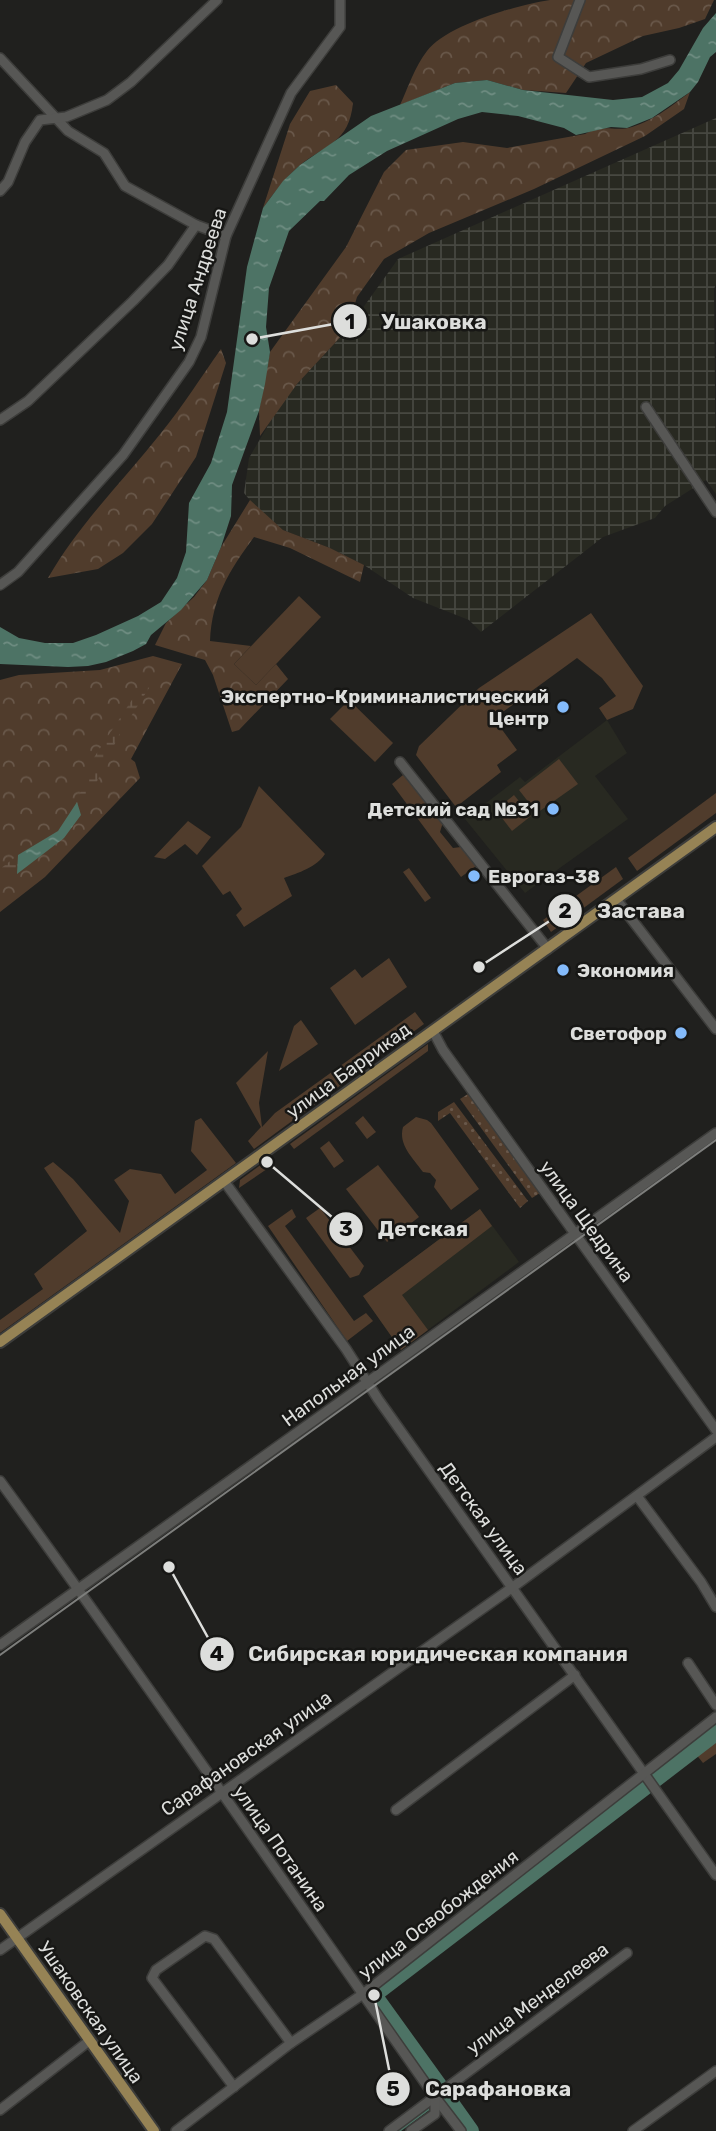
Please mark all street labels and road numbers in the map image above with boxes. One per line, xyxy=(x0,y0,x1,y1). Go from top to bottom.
street label: улица Андреева xyxy=(164,205,231,353)
street label: улица Баррикад xyxy=(282,1018,415,1123)
street label: улица Щедрина xyxy=(535,1156,638,1287)
street label: Напольная улица xyxy=(278,1320,419,1431)
street label: Детская улица xyxy=(435,1457,532,1580)
street label: Сарафановская улица xyxy=(157,1686,336,1821)
street label: улица Потанина xyxy=(228,1781,333,1916)
street label: улица Освобождения xyxy=(354,1845,523,1984)
street label: Ушаковская улица xyxy=(33,1937,148,2088)
street label: улица Менделеева xyxy=(462,1937,613,2059)

